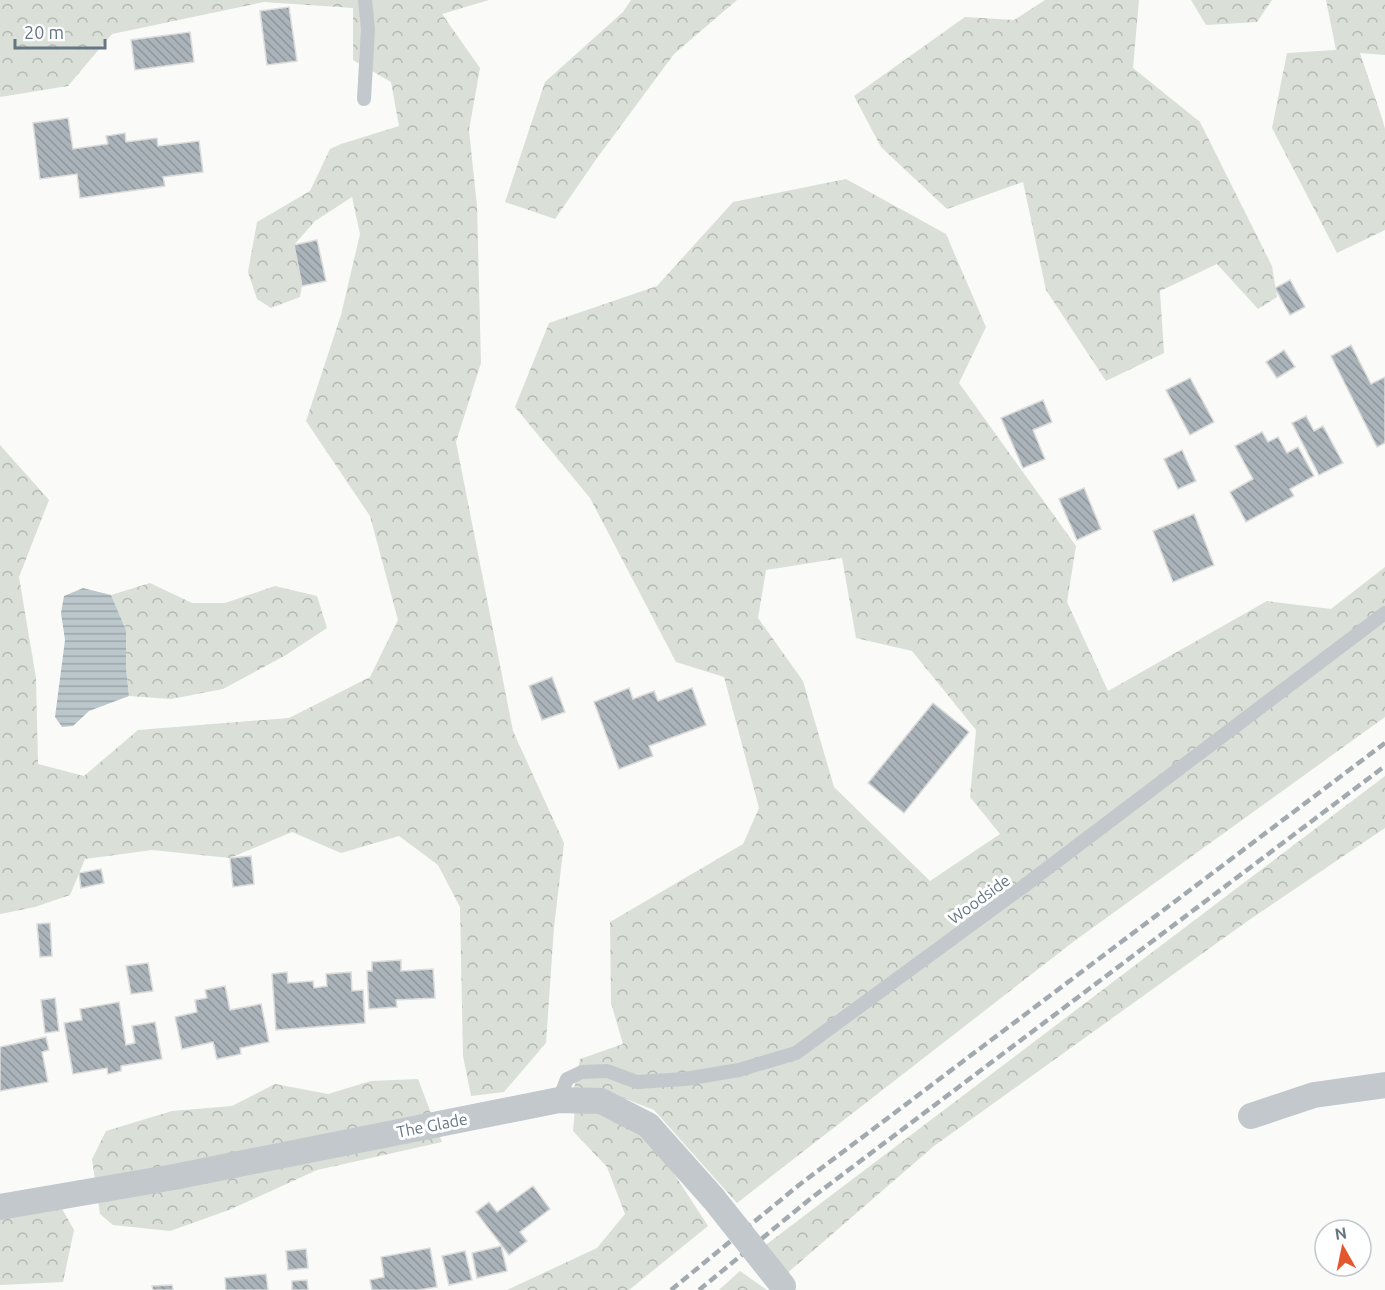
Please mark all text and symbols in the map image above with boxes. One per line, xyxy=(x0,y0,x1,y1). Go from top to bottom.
scale bar xyxy=(15,12,105,50)
text: 20 m xyxy=(24,22,64,42)
street label: Woodside xyxy=(945,871,1013,927)
street label: The Glade xyxy=(395,1109,469,1141)
north arrow xyxy=(1313,1218,1373,1278)
text: N xyxy=(1333,1223,1348,1243)

